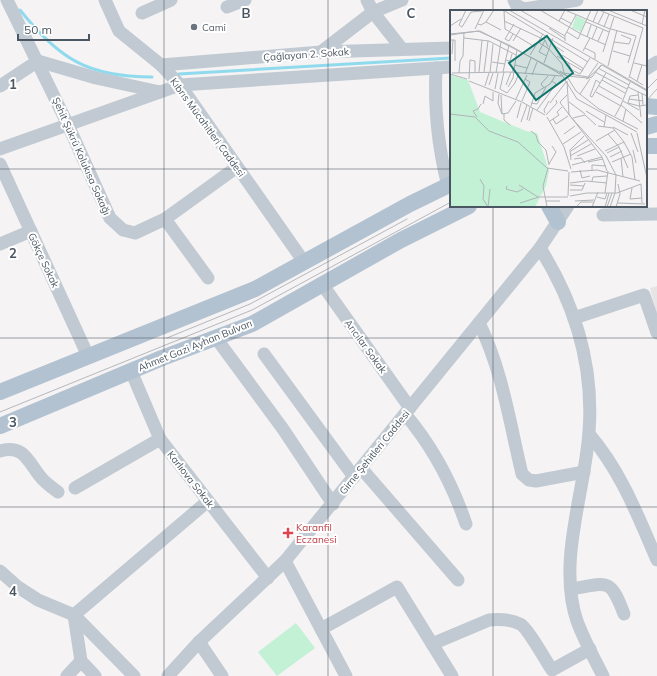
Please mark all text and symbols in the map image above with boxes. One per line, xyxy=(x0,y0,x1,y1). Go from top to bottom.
text: B xyxy=(242,5,251,21)
text: C xyxy=(407,5,416,21)
inset map xyxy=(450,10,647,207)
scale bar xyxy=(18,16,89,42)
place label: Cami xyxy=(202,21,226,34)
text: 50 m xyxy=(24,22,52,37)
marker: Cami xyxy=(189,22,199,32)
street label: Çağlayan 2. Sokak xyxy=(263,45,350,64)
street label: Kıbrıs Mücahitleri Caddesi xyxy=(167,75,248,179)
text: 1 xyxy=(9,76,17,92)
street label: Şehit Şükrü Kolukısa Sokağı xyxy=(50,95,113,217)
street label: Gökçe Sokak xyxy=(25,231,62,291)
text: 2 xyxy=(9,245,17,261)
street label: Ahmet Gazi Ayhan Bulvarı xyxy=(136,317,254,374)
street label: Arıcılar Sokak xyxy=(342,317,390,376)
street label: Girne Şehitleri Caddesi xyxy=(336,408,412,497)
text: 3 xyxy=(9,414,17,430)
street label: Karlıova Sokak xyxy=(164,448,217,511)
place label: Karanfil Eczanesi xyxy=(296,521,337,546)
marker: Karanfil Eczanesi xyxy=(283,528,293,538)
text: 4 xyxy=(9,583,17,599)

